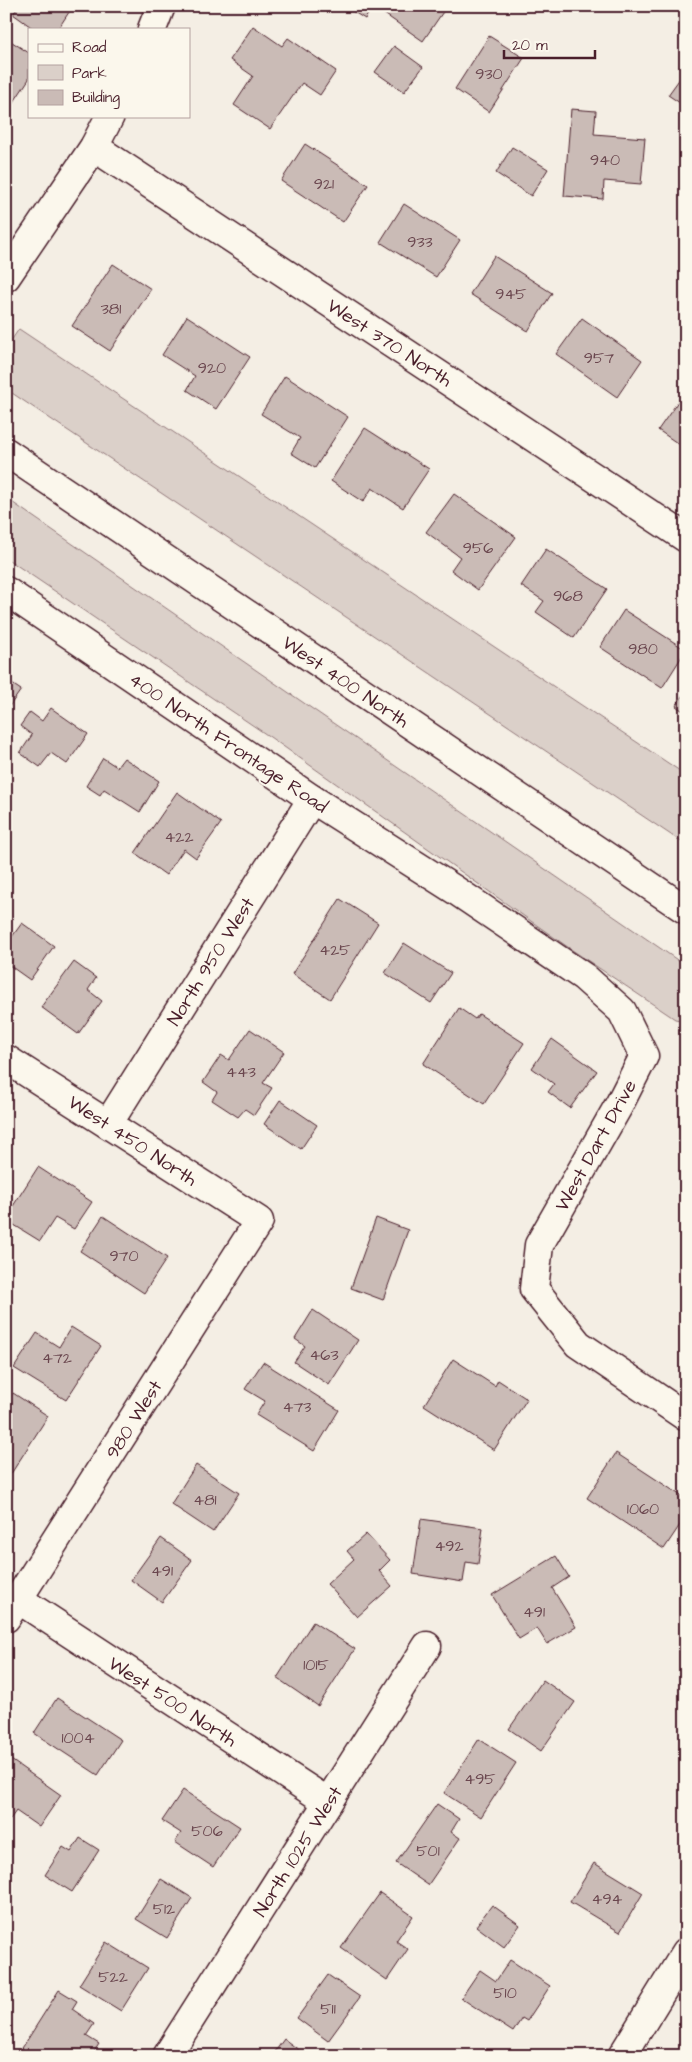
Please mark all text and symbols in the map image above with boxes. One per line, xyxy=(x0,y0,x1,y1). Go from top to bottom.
legend xyxy=(28,28,190,118)
scale bar xyxy=(504,28,596,60)
text: 20 m xyxy=(512,35,548,56)
text: Road xyxy=(72,37,107,58)
text: Park xyxy=(72,63,107,84)
house number: 930 xyxy=(475,63,503,85)
text: Building xyxy=(72,87,120,109)
house number: 940 xyxy=(590,149,620,171)
house number: 921 xyxy=(314,173,334,195)
house number: 933 xyxy=(407,231,433,253)
house number: 945 xyxy=(495,283,527,305)
street label: West 370 North xyxy=(321,293,457,394)
house number: 381 xyxy=(101,298,121,320)
house number: 957 xyxy=(584,347,614,369)
house number: 920 xyxy=(198,357,226,379)
house number: 956 xyxy=(463,537,493,559)
house number: 968 xyxy=(553,585,583,607)
street label: West 400 North xyxy=(276,630,414,735)
house number: 980 xyxy=(628,638,658,660)
street label: 400 North Frontage Road xyxy=(123,666,333,821)
house number: 422 xyxy=(164,826,194,848)
street label: North 950 West xyxy=(161,892,262,1031)
house number: 425 xyxy=(319,939,351,961)
house number: 443 xyxy=(226,1061,256,1083)
street label: West Dart Drive xyxy=(549,1075,644,1216)
street label: West 450 North xyxy=(62,1089,203,1194)
house number: 970 xyxy=(109,1245,139,1267)
house number: 463 xyxy=(309,1344,339,1366)
house number: 472 xyxy=(42,1347,72,1369)
street label: 980 West xyxy=(99,1375,169,1464)
house number: 473 xyxy=(283,1396,311,1418)
house number: 481 xyxy=(193,1489,217,1511)
house number: 1060 xyxy=(627,1498,659,1520)
house number: 492 xyxy=(434,1535,464,1557)
house number: 491 xyxy=(151,1560,173,1582)
house number: 491 xyxy=(523,1601,545,1623)
street label: West 500 North xyxy=(103,1651,242,1754)
house number: 1015 xyxy=(303,1654,329,1676)
house number: 1004 xyxy=(61,1727,95,1749)
house number: 495 xyxy=(464,1768,496,1790)
street label: North 1025 West xyxy=(247,1781,349,1922)
house number: 506 xyxy=(191,1820,223,1842)
house number: 501 xyxy=(416,1840,440,1862)
house number: 494 xyxy=(592,1888,623,1910)
house number: 512 xyxy=(153,1898,175,1920)
house number: 522 xyxy=(98,1966,128,1988)
house number: 510 xyxy=(493,1982,517,2004)
house number: 511 xyxy=(320,1998,336,2020)

